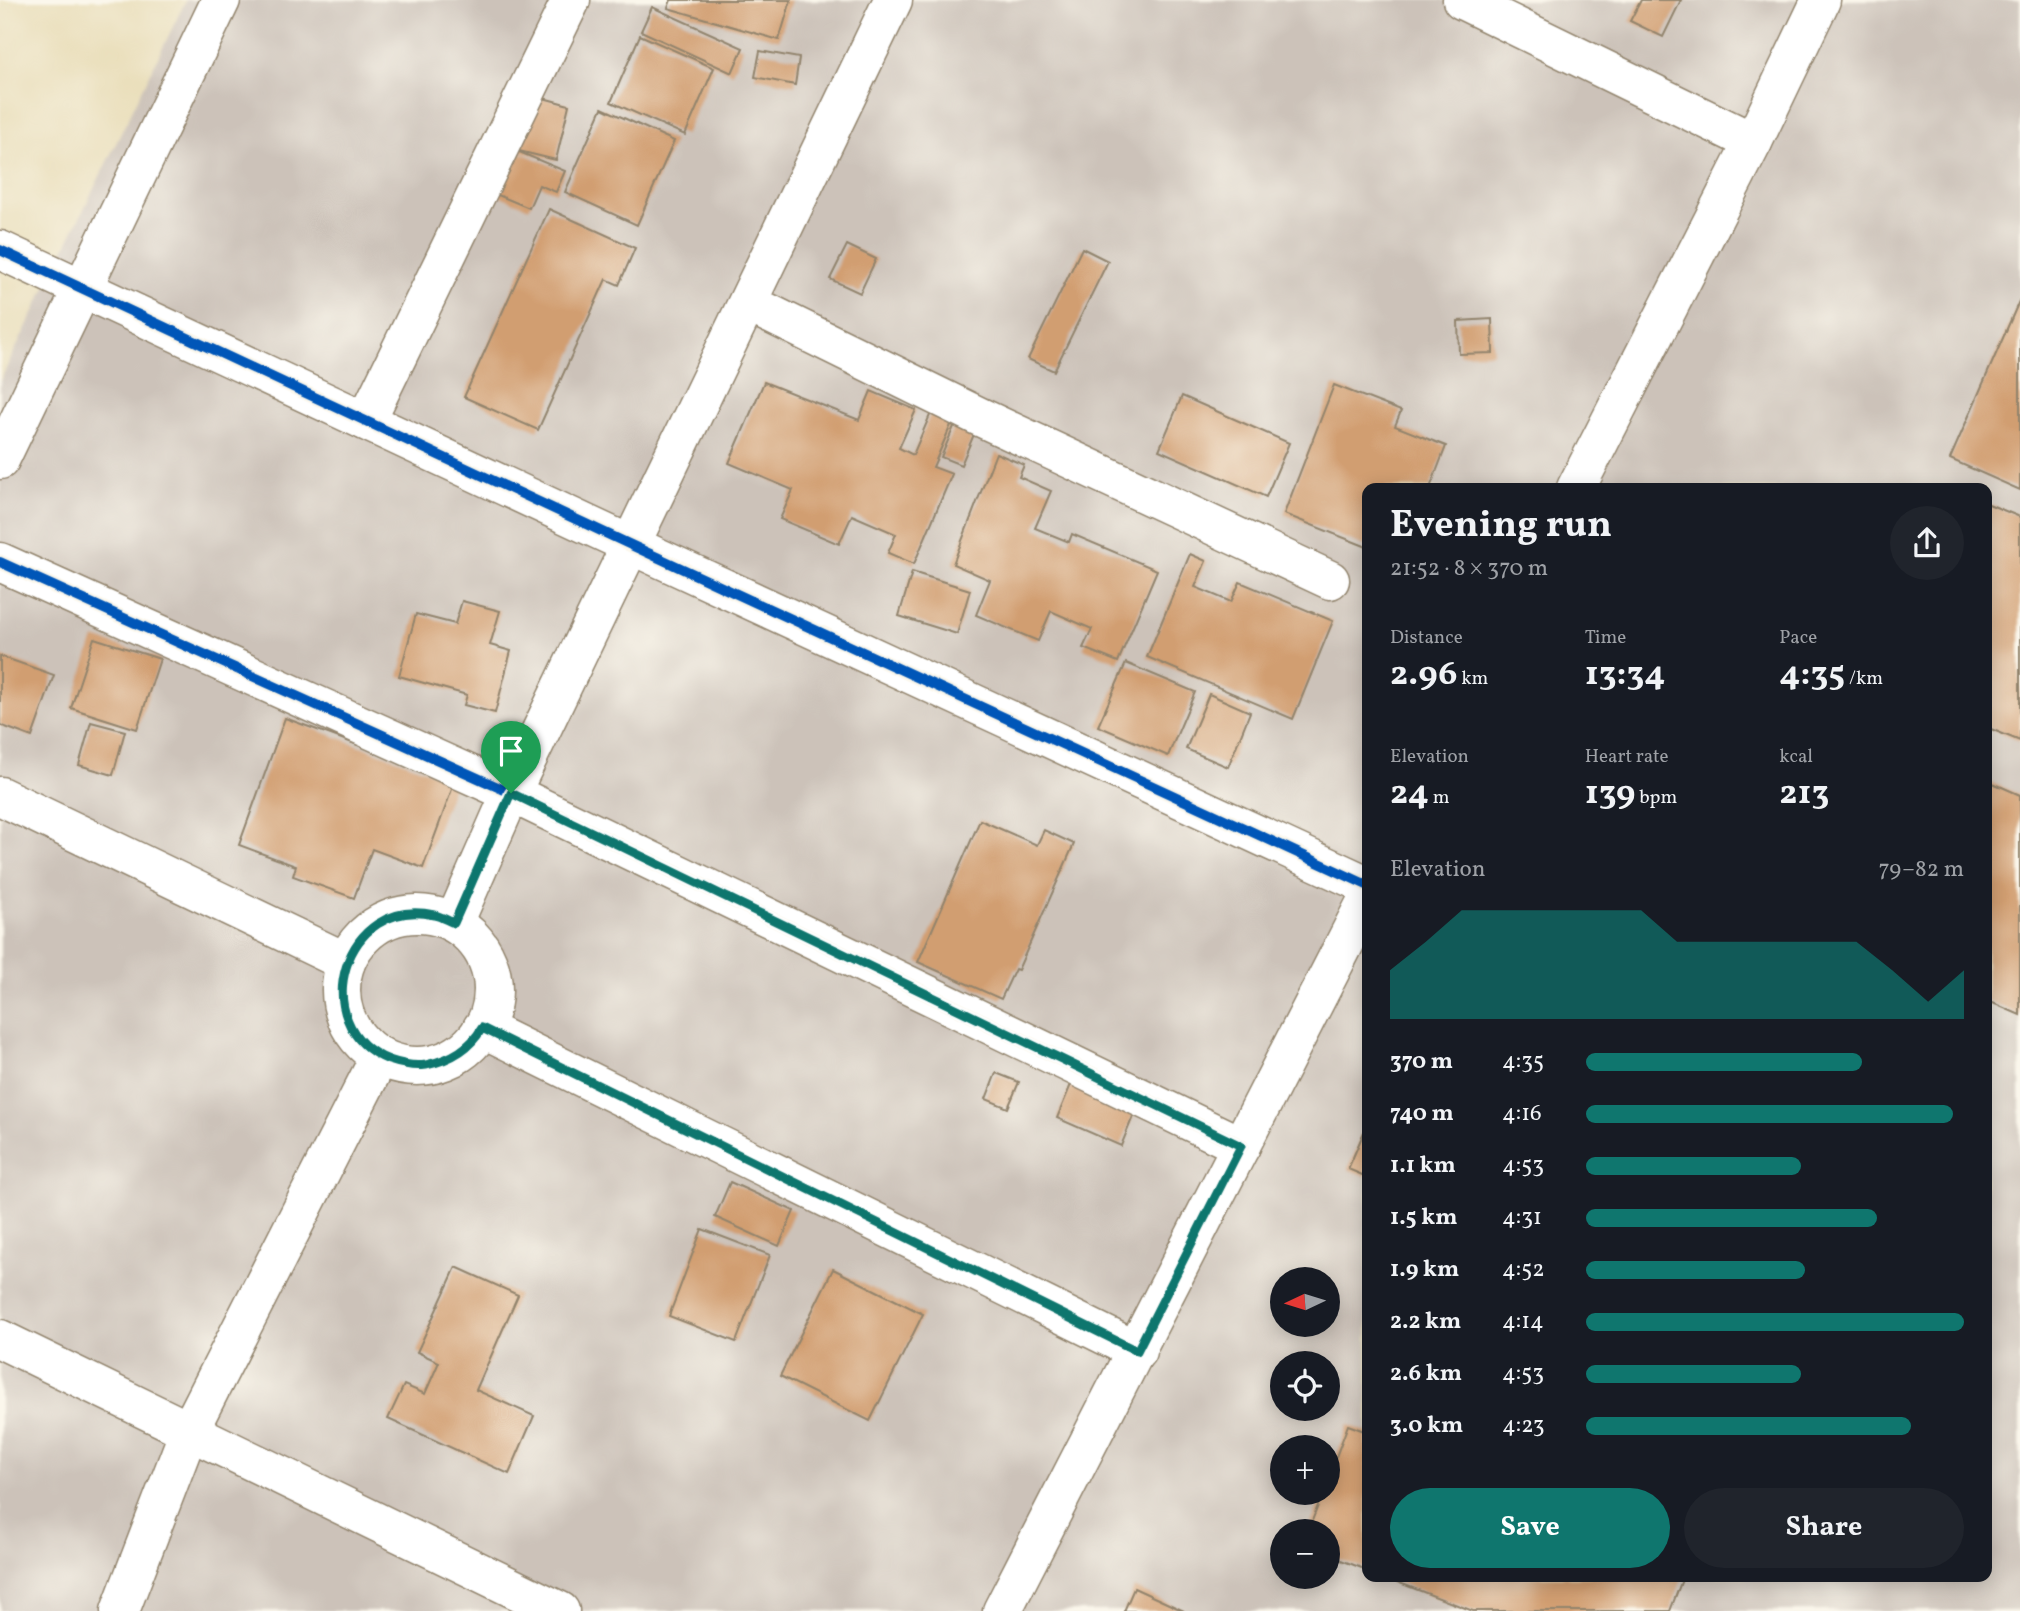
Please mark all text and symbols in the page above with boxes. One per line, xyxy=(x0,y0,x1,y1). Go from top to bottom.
text: Evening run xyxy=(1390,500,1612,553)
button: share xyxy=(1890,506,1964,580)
text: 21:52 · 8 × 370 m xyxy=(1390,553,1548,585)
text: Distance xyxy=(1390,625,1463,651)
text: Time xyxy=(1585,625,1626,651)
text: Pace xyxy=(1779,625,1817,651)
text: 2.96 xyxy=(1390,651,1457,699)
text: 13:34 xyxy=(1585,651,1666,699)
text: 4:35 xyxy=(1779,651,1845,699)
text: km xyxy=(1457,666,1488,692)
text: /km xyxy=(1845,666,1883,692)
pin xyxy=(481,721,541,793)
icon: arrive xyxy=(492,732,530,770)
text: Elevation xyxy=(1390,744,1469,770)
text: Heart rate xyxy=(1585,744,1669,770)
text: kcal xyxy=(1779,744,1813,770)
text: 24 xyxy=(1390,770,1429,818)
text: 139 xyxy=(1585,770,1635,818)
text: 213 xyxy=(1779,770,1829,818)
text: m xyxy=(1429,785,1450,811)
text: bpm xyxy=(1635,785,1677,811)
text: Elevation xyxy=(1390,854,1486,886)
text: 79–82 m xyxy=(1878,854,1964,886)
text: 370 m xyxy=(1390,1046,1453,1078)
text: 4:35 xyxy=(1502,1046,1544,1078)
text: 740 m xyxy=(1390,1098,1454,1130)
text: 4:16 xyxy=(1502,1098,1542,1130)
text: 1.1 km xyxy=(1390,1150,1456,1182)
text: 4:53 xyxy=(1502,1150,1544,1182)
text: 1.5 km xyxy=(1390,1202,1457,1234)
text: 4:31 xyxy=(1502,1202,1542,1234)
text: 1.9 km xyxy=(1390,1254,1459,1286)
text: 4:52 xyxy=(1502,1254,1545,1286)
north arrow xyxy=(1270,1267,1340,1337)
map controls xyxy=(1270,1267,1340,1589)
text: 2.2 km xyxy=(1390,1306,1461,1338)
text: 4:14 xyxy=(1502,1306,1544,1338)
button: locate xyxy=(1270,1351,1340,1421)
text: 2.6 km xyxy=(1390,1358,1462,1390)
text: 4:53 xyxy=(1502,1358,1544,1390)
text: 3.0 km xyxy=(1390,1410,1463,1442)
text: 4:23 xyxy=(1502,1410,1545,1442)
button: + xyxy=(1270,1435,1340,1505)
button: Save xyxy=(1390,1488,1670,1568)
button: Share xyxy=(1684,1488,1964,1568)
button: − xyxy=(1270,1519,1340,1589)

